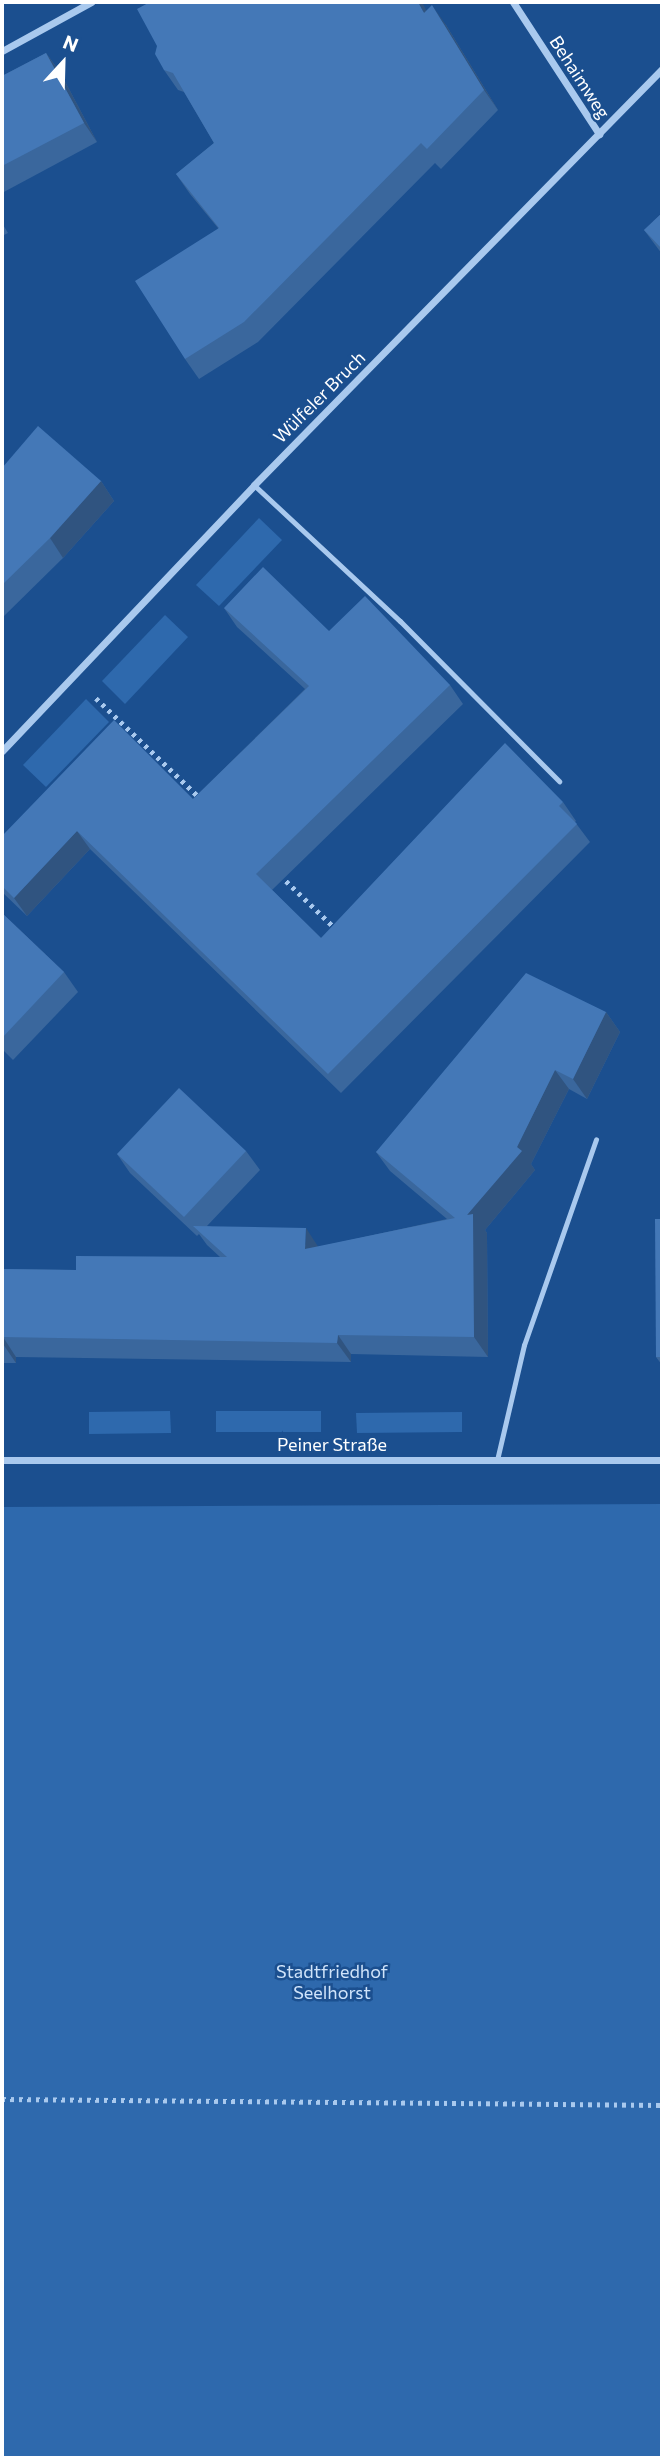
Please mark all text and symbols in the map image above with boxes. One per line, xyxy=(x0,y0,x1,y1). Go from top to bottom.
north arrow xyxy=(28,28,98,98)
text: N xyxy=(60,30,82,56)
street label: Behaimweg xyxy=(545,32,615,122)
street label: Wülfeler Bruch xyxy=(269,347,369,447)
street label: Peiner Straße xyxy=(277,1433,387,1455)
park label: Stadtfriedhof Seelhorst xyxy=(276,1961,388,2004)

